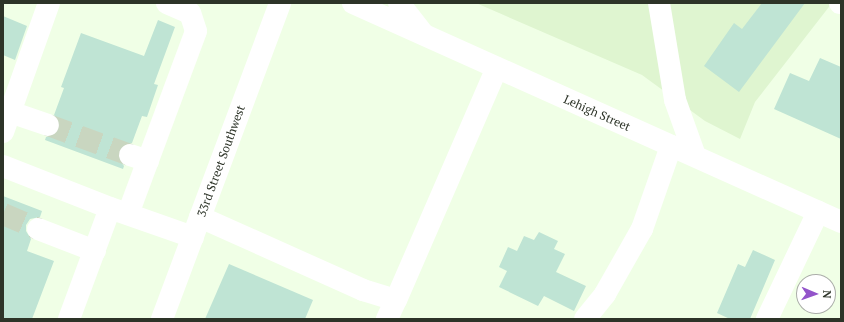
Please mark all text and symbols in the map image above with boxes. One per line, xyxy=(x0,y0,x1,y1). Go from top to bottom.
street label: Lehigh Street xyxy=(561,92,633,134)
street label: 33rd Street Southwest xyxy=(194,103,248,219)
north arrow xyxy=(796,274,836,314)
text: N xyxy=(820,290,834,299)

